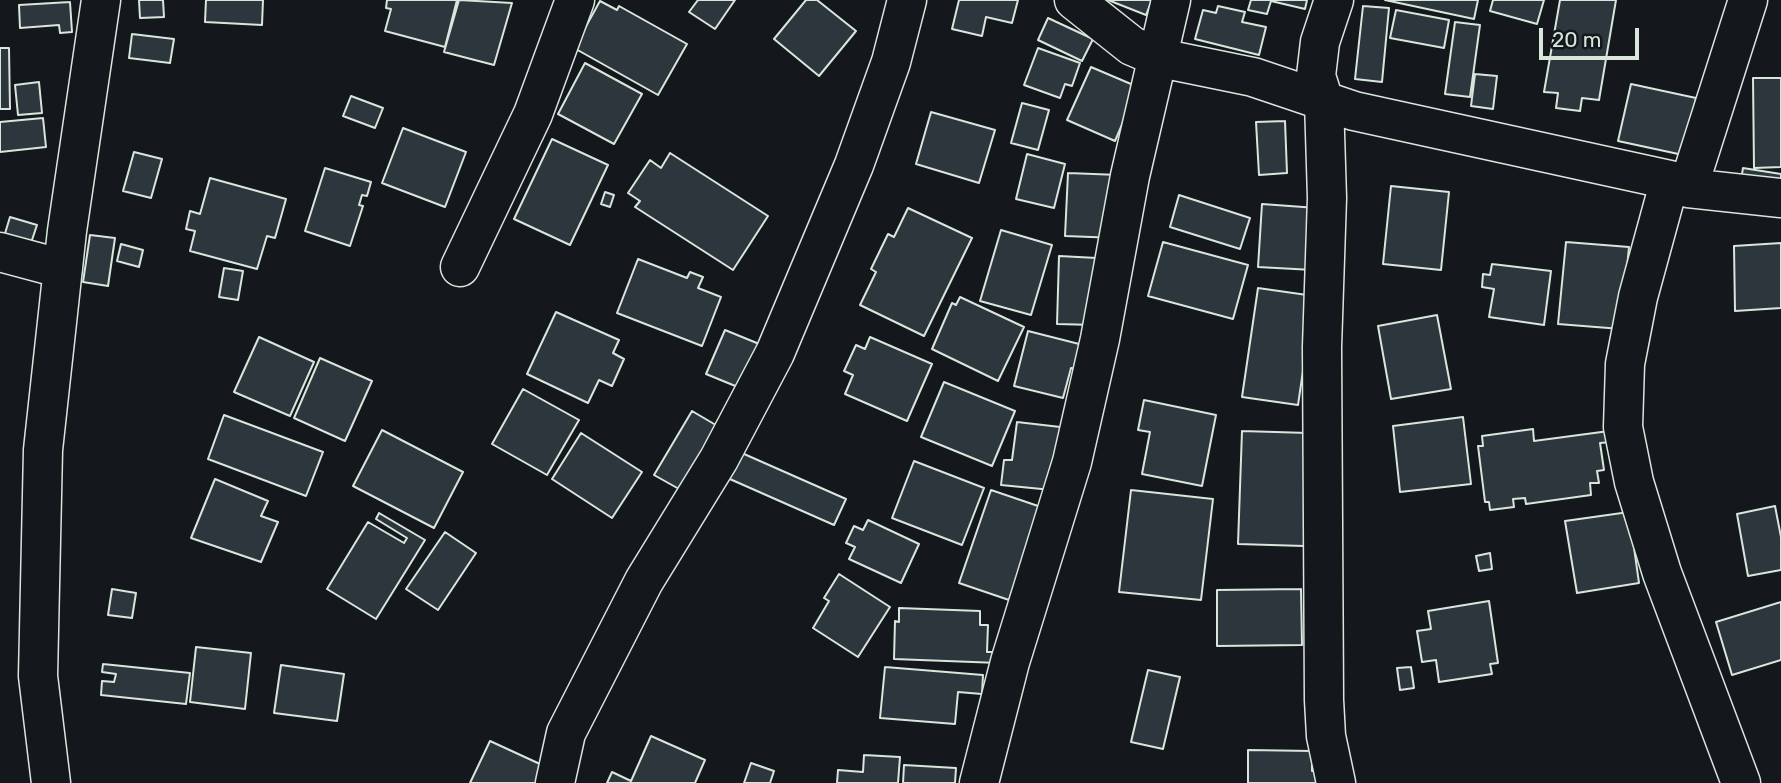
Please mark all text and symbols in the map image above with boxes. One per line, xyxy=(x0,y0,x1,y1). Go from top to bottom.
scale bar xyxy=(1543,14,1643,58)
text: 20 m xyxy=(1552,27,1601,52)

